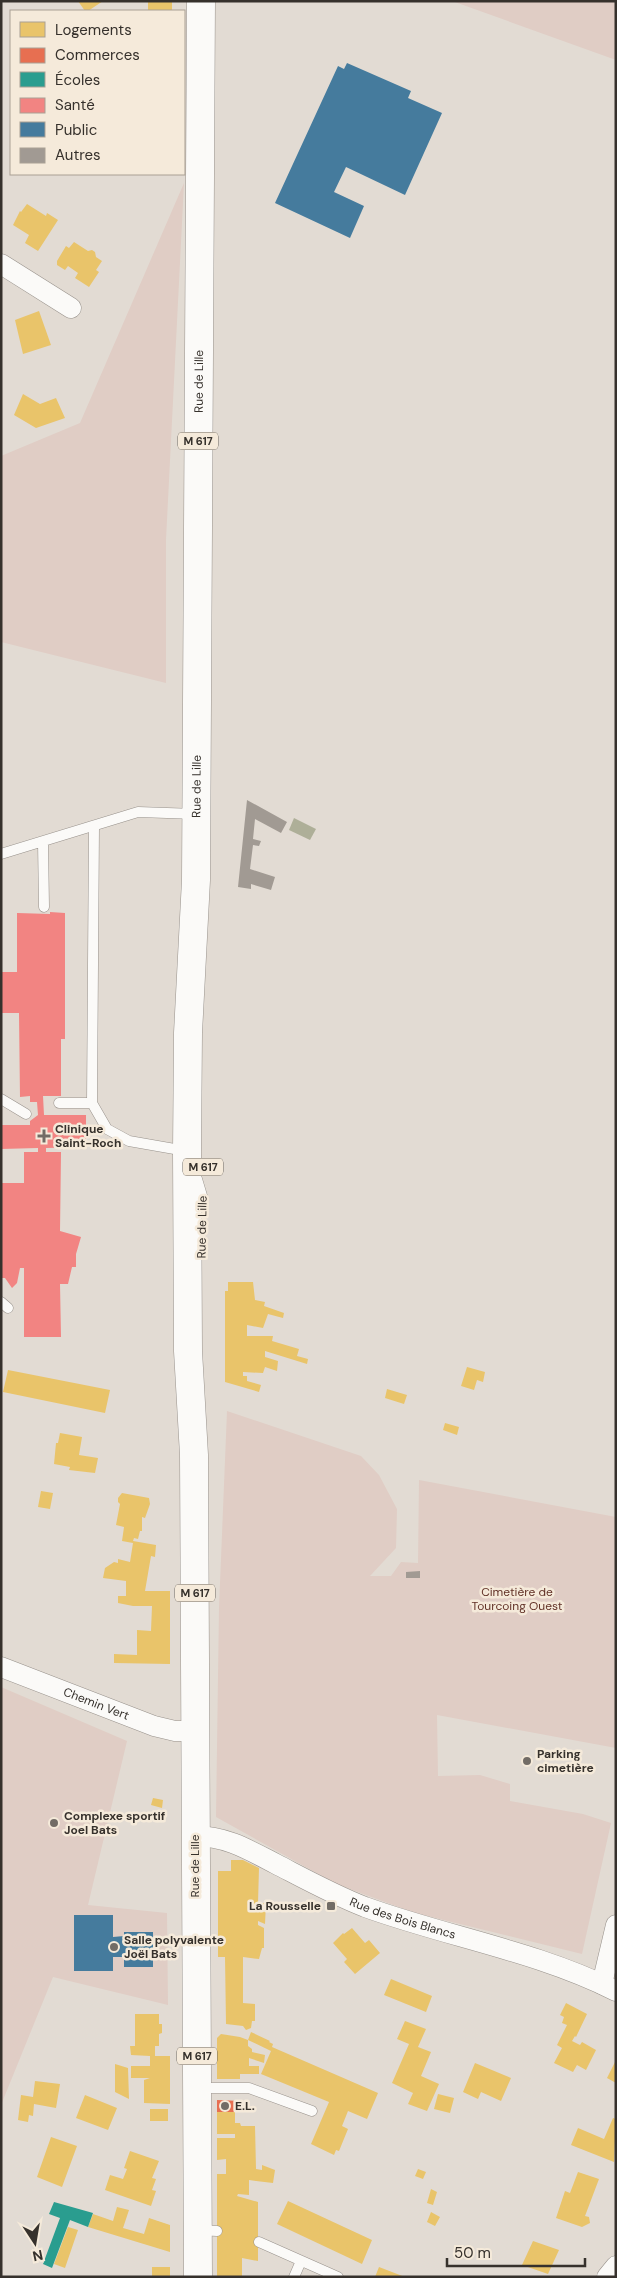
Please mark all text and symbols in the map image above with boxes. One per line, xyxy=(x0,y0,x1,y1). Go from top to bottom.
legend xyxy=(10,10,185,175)
text: Logements xyxy=(55,20,132,40)
text: Commerces xyxy=(55,45,140,65)
text: Écoles xyxy=(55,70,100,90)
text: Santé xyxy=(55,95,95,115)
text: Public xyxy=(55,120,97,140)
text: Autres xyxy=(55,145,101,165)
street label: Rue de Lille xyxy=(191,350,207,413)
road number: M 617 xyxy=(178,432,218,450)
street label: Rue de Lille xyxy=(188,755,205,818)
place label: Clinique Saint-Roch xyxy=(55,1121,121,1151)
marker: Clinique Saint-Roch xyxy=(37,1129,51,1143)
road number: M 617 xyxy=(183,1158,223,1176)
street label: Rue de Lille xyxy=(193,1195,211,1259)
park label: Cimetière de Tourcoing Ouest xyxy=(472,1584,563,1614)
road number: M 617 xyxy=(175,1585,215,1602)
street label: Chemin Vert xyxy=(61,1684,132,1724)
place label: Parking cimetière xyxy=(537,1746,594,1776)
marker: Parking cimetière xyxy=(521,1755,533,1767)
place label: Complexe sportif Joel Bats xyxy=(64,1808,165,1838)
marker: Complexe sportif Joel Bats xyxy=(48,1817,60,1829)
street label: Rue de Lille xyxy=(187,1834,203,1897)
street label: Rue des Bois Blancs xyxy=(347,1894,458,1943)
place label: La Rousselle xyxy=(249,1898,321,1914)
marker: La Rousselle xyxy=(325,1900,337,1912)
place label: Salle polyvalente Joël Bats xyxy=(124,1932,224,1962)
marker: Salle polyvalente Joël Bats xyxy=(108,1941,120,1953)
road number: M 617 xyxy=(177,2048,217,2064)
place label: E.L. xyxy=(235,2098,255,2114)
marker: E.L. xyxy=(219,2100,231,2112)
north arrow xyxy=(10,2218,60,2268)
scale bar xyxy=(447,2236,584,2268)
text: 50 m xyxy=(454,2243,491,2263)
text: N xyxy=(31,2246,45,2266)

